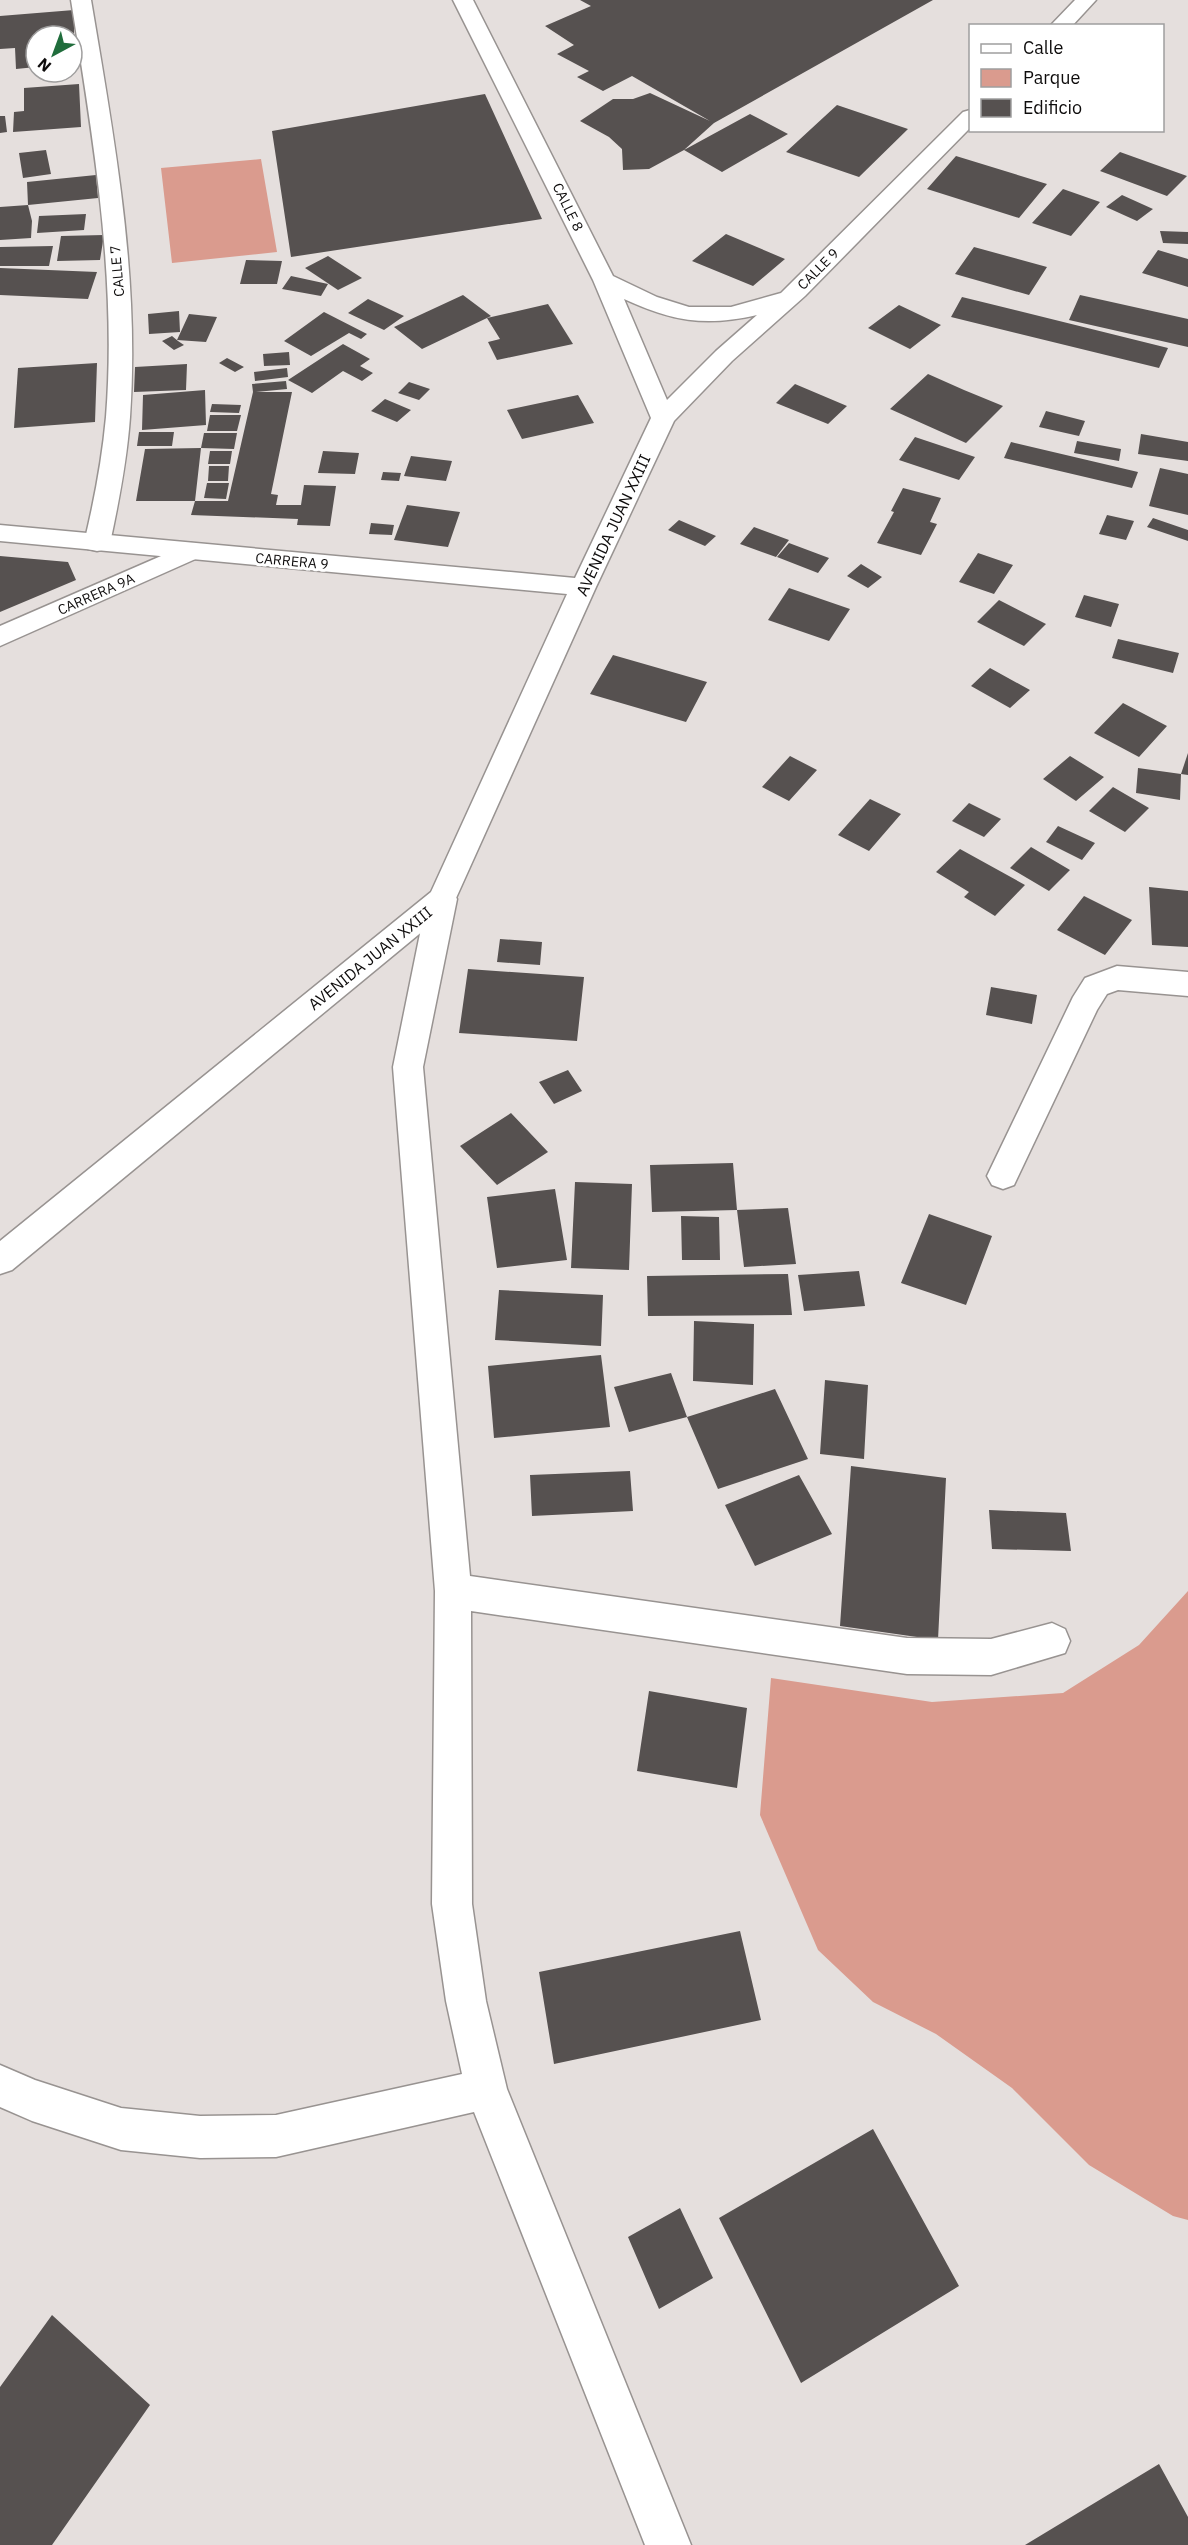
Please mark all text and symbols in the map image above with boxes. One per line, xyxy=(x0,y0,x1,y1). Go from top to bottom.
north arrow xyxy=(24,24,84,84)
legend xyxy=(969,24,1164,132)
text: Calle xyxy=(1023,36,1063,59)
text: N xyxy=(33,54,55,77)
text: Parque xyxy=(1023,66,1081,89)
text: Edificio xyxy=(1023,96,1082,119)
street label: CALLE 8 xyxy=(549,180,587,234)
street label: CALLE 9 xyxy=(793,244,843,294)
street label: CALLE 7 xyxy=(106,245,128,297)
street label: AVENIDA JUAN XXIII xyxy=(571,451,655,599)
street label: CARRERA 9 xyxy=(255,549,329,573)
street label: CARRERA 9A xyxy=(55,569,137,619)
street label: AVENIDA JUAN XXIII xyxy=(304,902,436,1014)

